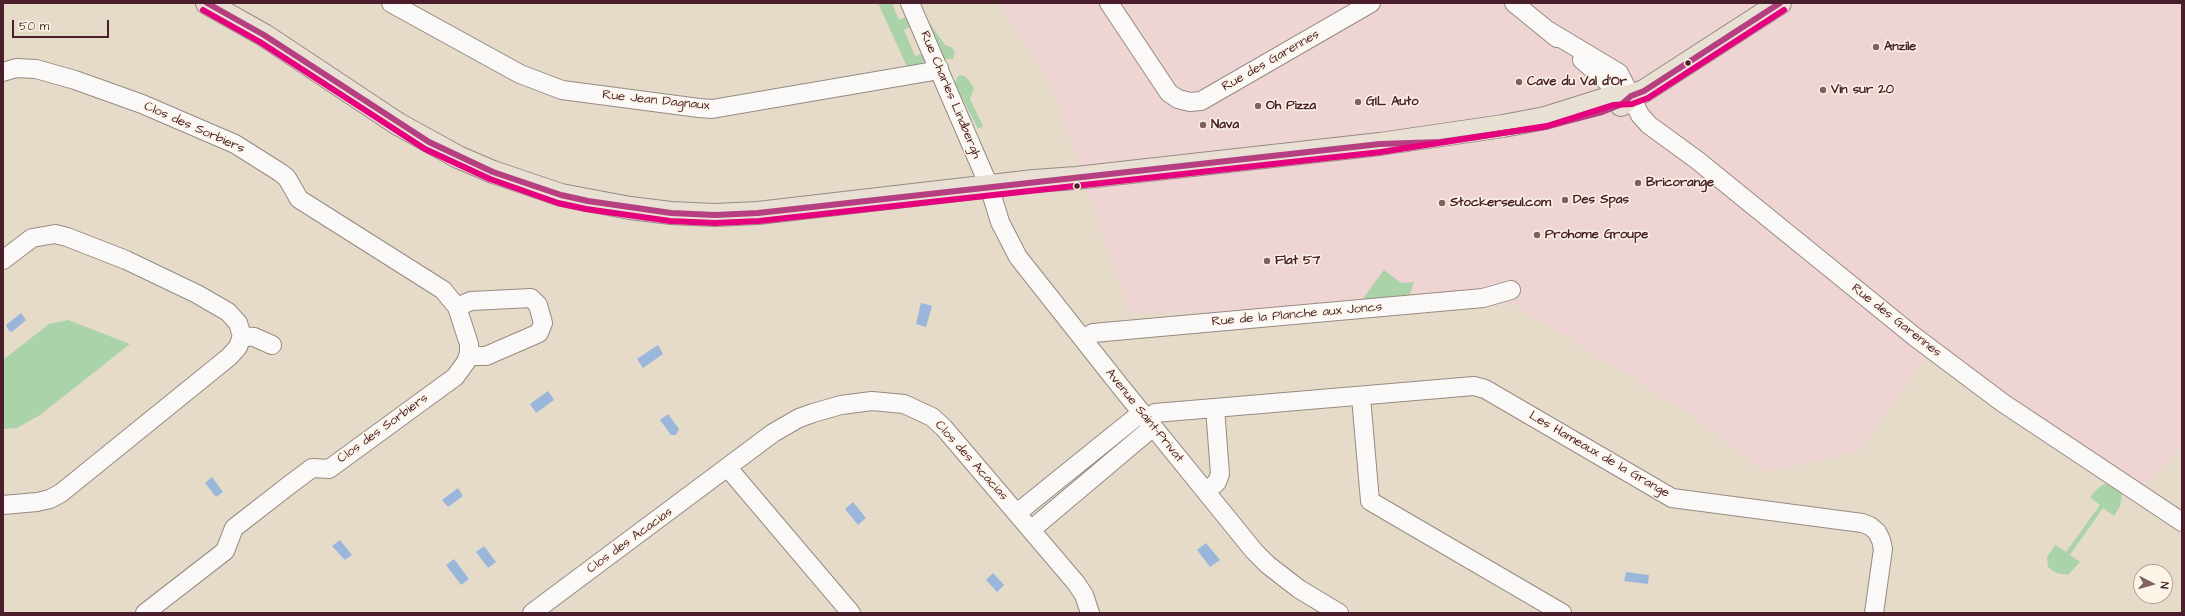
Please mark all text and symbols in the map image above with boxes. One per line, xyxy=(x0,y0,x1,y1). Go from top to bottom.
scale bar xyxy=(14,12,111,38)
text: 50 m xyxy=(19,18,49,35)
street label: Rue des Garennes xyxy=(1220,27,1322,95)
street label: Rue Charles Lindbergh xyxy=(916,29,984,161)
place label: Anzile xyxy=(1884,39,1916,55)
marker: Anzile xyxy=(1871,42,1881,52)
unlabelled marker xyxy=(1683,58,1693,68)
place label: Cave du Val d'Or xyxy=(1527,74,1627,90)
marker: Cave du Val d'Or xyxy=(1514,77,1524,87)
place label: Vin sur 20 xyxy=(1831,82,1894,98)
marker: Vin sur 20 xyxy=(1818,85,1828,95)
street label: Rue Jean Dagnaux xyxy=(602,88,710,114)
place label: GIL Auto xyxy=(1366,94,1419,110)
marker: GIL Auto xyxy=(1353,97,1363,107)
place label: Oh Pizza xyxy=(1266,98,1316,114)
street label: Clos des Sorbiers xyxy=(141,99,247,157)
marker: Oh Pizza xyxy=(1253,101,1263,111)
place label: Nava xyxy=(1211,117,1239,133)
marker: Nava xyxy=(1198,120,1208,130)
place label: Bricorange xyxy=(1646,175,1714,191)
marker: Bricorange xyxy=(1633,178,1643,188)
unlabelled marker xyxy=(1072,181,1082,191)
place label: Des Spas xyxy=(1573,192,1629,208)
place label: Stockerseul.com xyxy=(1450,195,1551,211)
marker: Des Spas xyxy=(1560,195,1570,205)
marker: Stockerseul.com xyxy=(1437,198,1447,208)
place label: Prohome Groupe xyxy=(1545,227,1648,243)
marker: Prohome Groupe xyxy=(1532,230,1542,240)
place label: Flat 57 xyxy=(1275,253,1320,269)
marker: Flat 57 xyxy=(1262,256,1272,266)
street label: Rue des Garennes xyxy=(1848,281,1944,361)
street label: Rue de la Planche aux Joncs xyxy=(1211,300,1383,330)
street label: Avenue Saint-Privat xyxy=(1101,366,1187,466)
street label: Clos des Sorbiers xyxy=(335,391,431,467)
street label: Les Hameaux de la Grange xyxy=(1526,408,1672,502)
street label: Clos des Acacias xyxy=(931,418,1011,504)
street label: Clos des Acacias xyxy=(584,505,676,577)
north arrow xyxy=(2133,564,2173,604)
text: N xyxy=(2157,581,2172,589)

